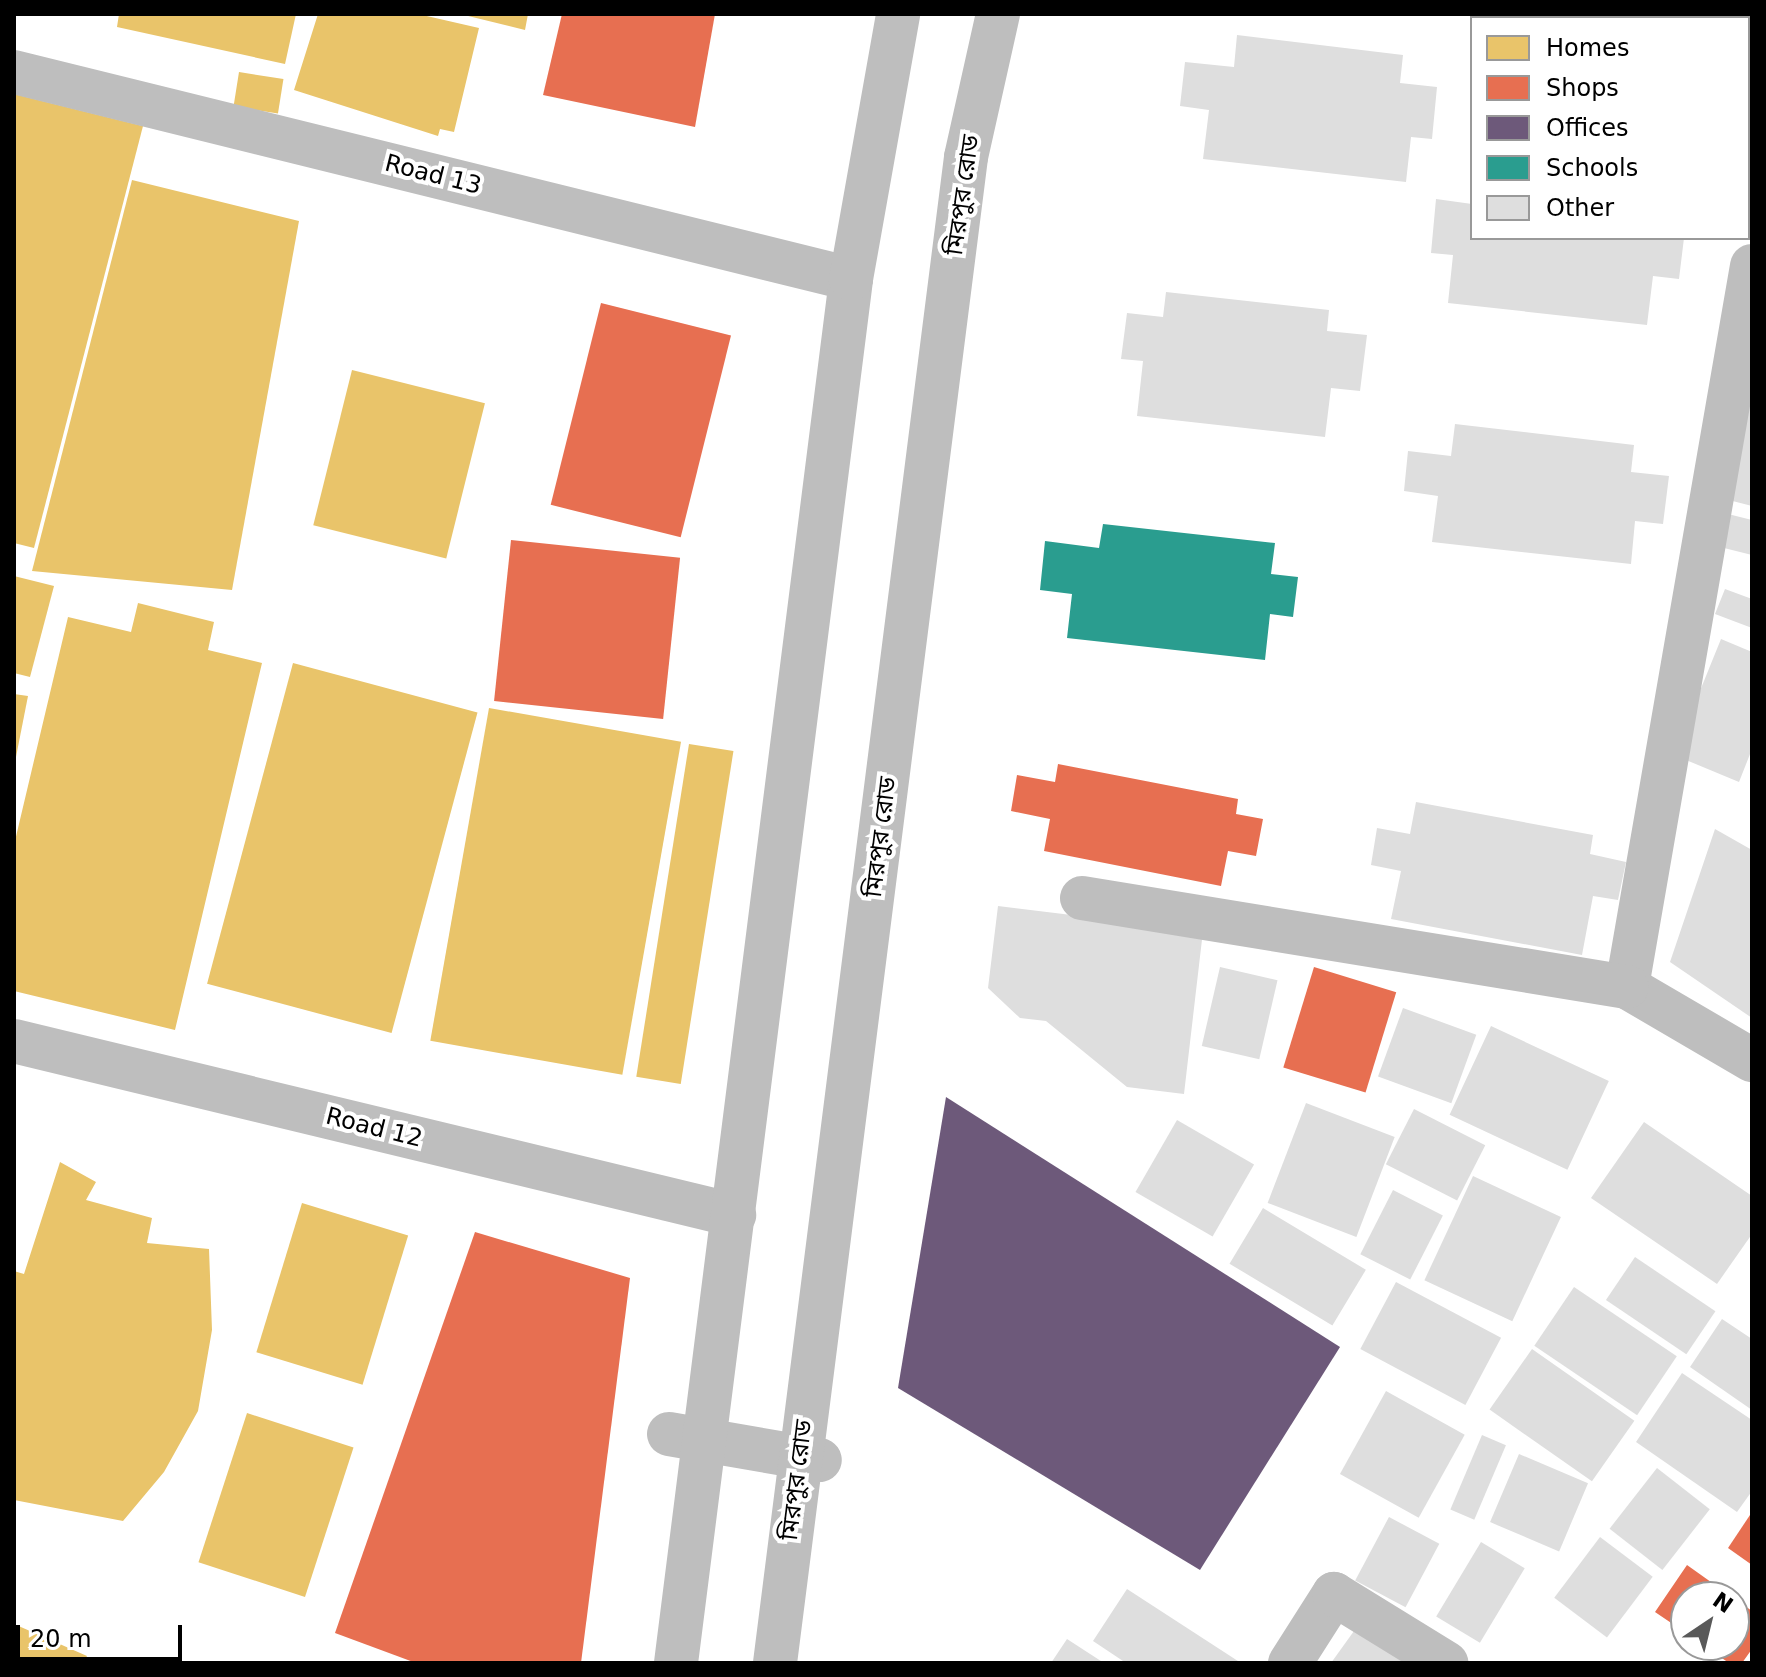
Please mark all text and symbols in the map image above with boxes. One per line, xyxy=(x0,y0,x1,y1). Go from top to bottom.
legend xyxy=(1470,16,1750,240)
text: Homes xyxy=(1546,34,1629,62)
text: Shops xyxy=(1546,74,1619,102)
text: Offices xyxy=(1546,114,1629,142)
street label: মিরপুর রোড xyxy=(940,133,986,257)
street label: Road 13 xyxy=(382,149,484,201)
text: Schools xyxy=(1546,154,1638,182)
text: Other xyxy=(1546,194,1614,222)
street label: মিরপুর রোড xyxy=(859,775,903,899)
street label: Road 12 xyxy=(323,1102,425,1154)
street label: মিরপুর রোড xyxy=(775,1418,819,1542)
north arrow xyxy=(1670,1581,1750,1661)
text: N xyxy=(1708,1587,1738,1618)
scale bar xyxy=(20,1609,186,1659)
text: 20 m xyxy=(30,1625,92,1653)

